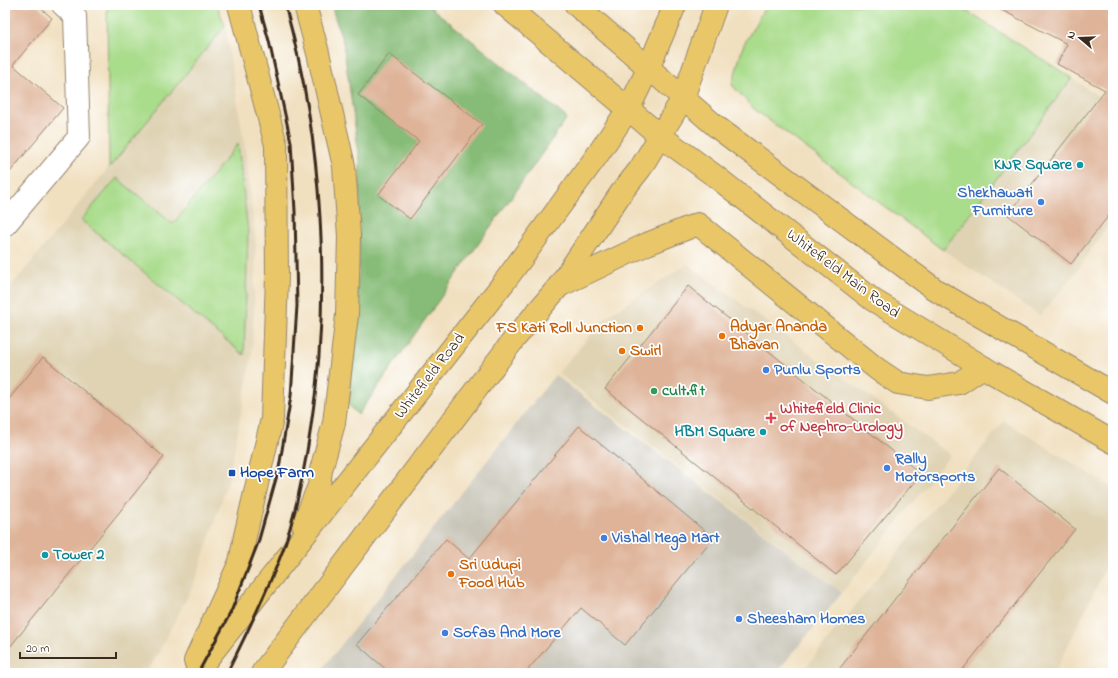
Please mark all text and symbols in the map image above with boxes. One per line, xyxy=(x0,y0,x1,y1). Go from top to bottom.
north arrow xyxy=(1060,18,1100,58)
text: N xyxy=(1063,29,1080,41)
place label: KNR Square xyxy=(994,153,1073,177)
marker: KNR Square xyxy=(1075,160,1085,170)
place label: Shekhawati Furniture xyxy=(957,181,1034,223)
marker: Shekhawati Furniture xyxy=(1036,197,1046,207)
street label: Whitefield Main Road xyxy=(781,223,905,325)
place label: Adyar Ananda Bhavan xyxy=(729,315,828,357)
place label: FS Kati Roll Junction xyxy=(495,316,632,340)
marker: FS Kati Roll Junction xyxy=(635,323,645,333)
street label: Whitefield Road xyxy=(389,328,471,424)
marker: Adyar Ananda Bhavan xyxy=(717,331,727,341)
place label: Swirl xyxy=(630,339,662,363)
marker: Swirl xyxy=(617,346,627,356)
place label: Punlu Sports xyxy=(774,358,861,382)
marker: Punlu Sports xyxy=(761,365,771,375)
place label: cult.fit xyxy=(662,379,706,403)
marker: cult.fit xyxy=(649,386,659,396)
place label: Whitefield Clinic of Nephro-Urology xyxy=(780,397,903,440)
marker: Whitefield Clinic of Nephro-Urology xyxy=(765,412,777,424)
place label: HBM Square xyxy=(674,420,756,444)
marker: HBM Square xyxy=(758,427,768,437)
place label: Rally Motorsports xyxy=(894,447,975,489)
place label: Hope Farm xyxy=(240,461,314,485)
marker: Rally Motorsports xyxy=(882,463,892,473)
marker: Hope Farm xyxy=(227,468,237,478)
place label: Vishal Mega Mart xyxy=(611,526,720,551)
marker: Vishal Mega Mart xyxy=(599,533,609,543)
place label: Tower 2 xyxy=(53,543,104,567)
marker: Tower 2 xyxy=(40,550,50,560)
place label: Sri Udupi Food Hub xyxy=(458,553,525,595)
marker: Sri Udupi Food Hub xyxy=(446,569,456,579)
place label: Sheesham Homes xyxy=(747,607,865,631)
marker: Sheesham Homes xyxy=(734,614,744,624)
place label: Sofas And More xyxy=(453,621,562,645)
marker: Sofas And More xyxy=(440,628,450,638)
scale bar xyxy=(20,634,116,660)
text: 20 m xyxy=(26,640,49,658)

